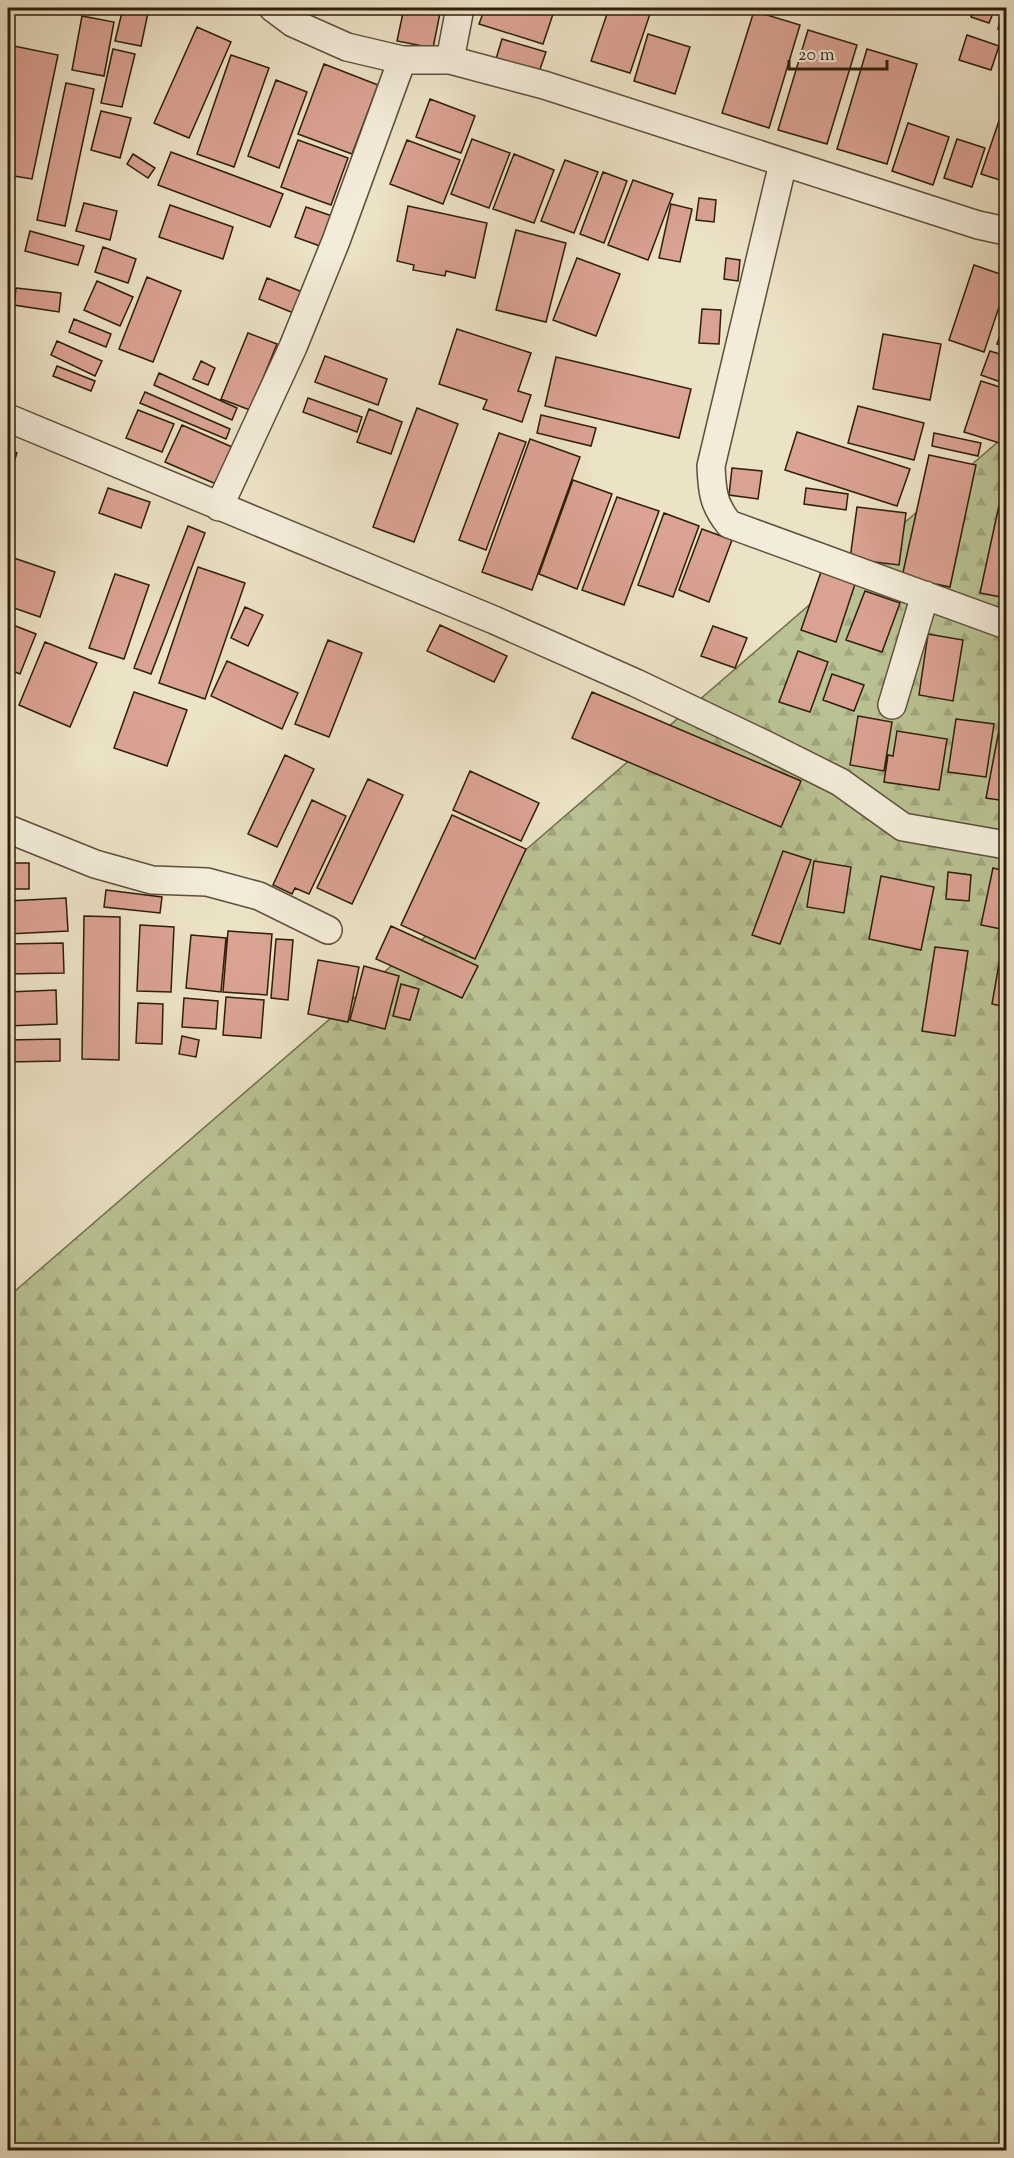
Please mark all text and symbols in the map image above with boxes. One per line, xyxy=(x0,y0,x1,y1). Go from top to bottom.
scale bar xyxy=(789,33,886,71)
text: 20 m xyxy=(798,43,835,69)

